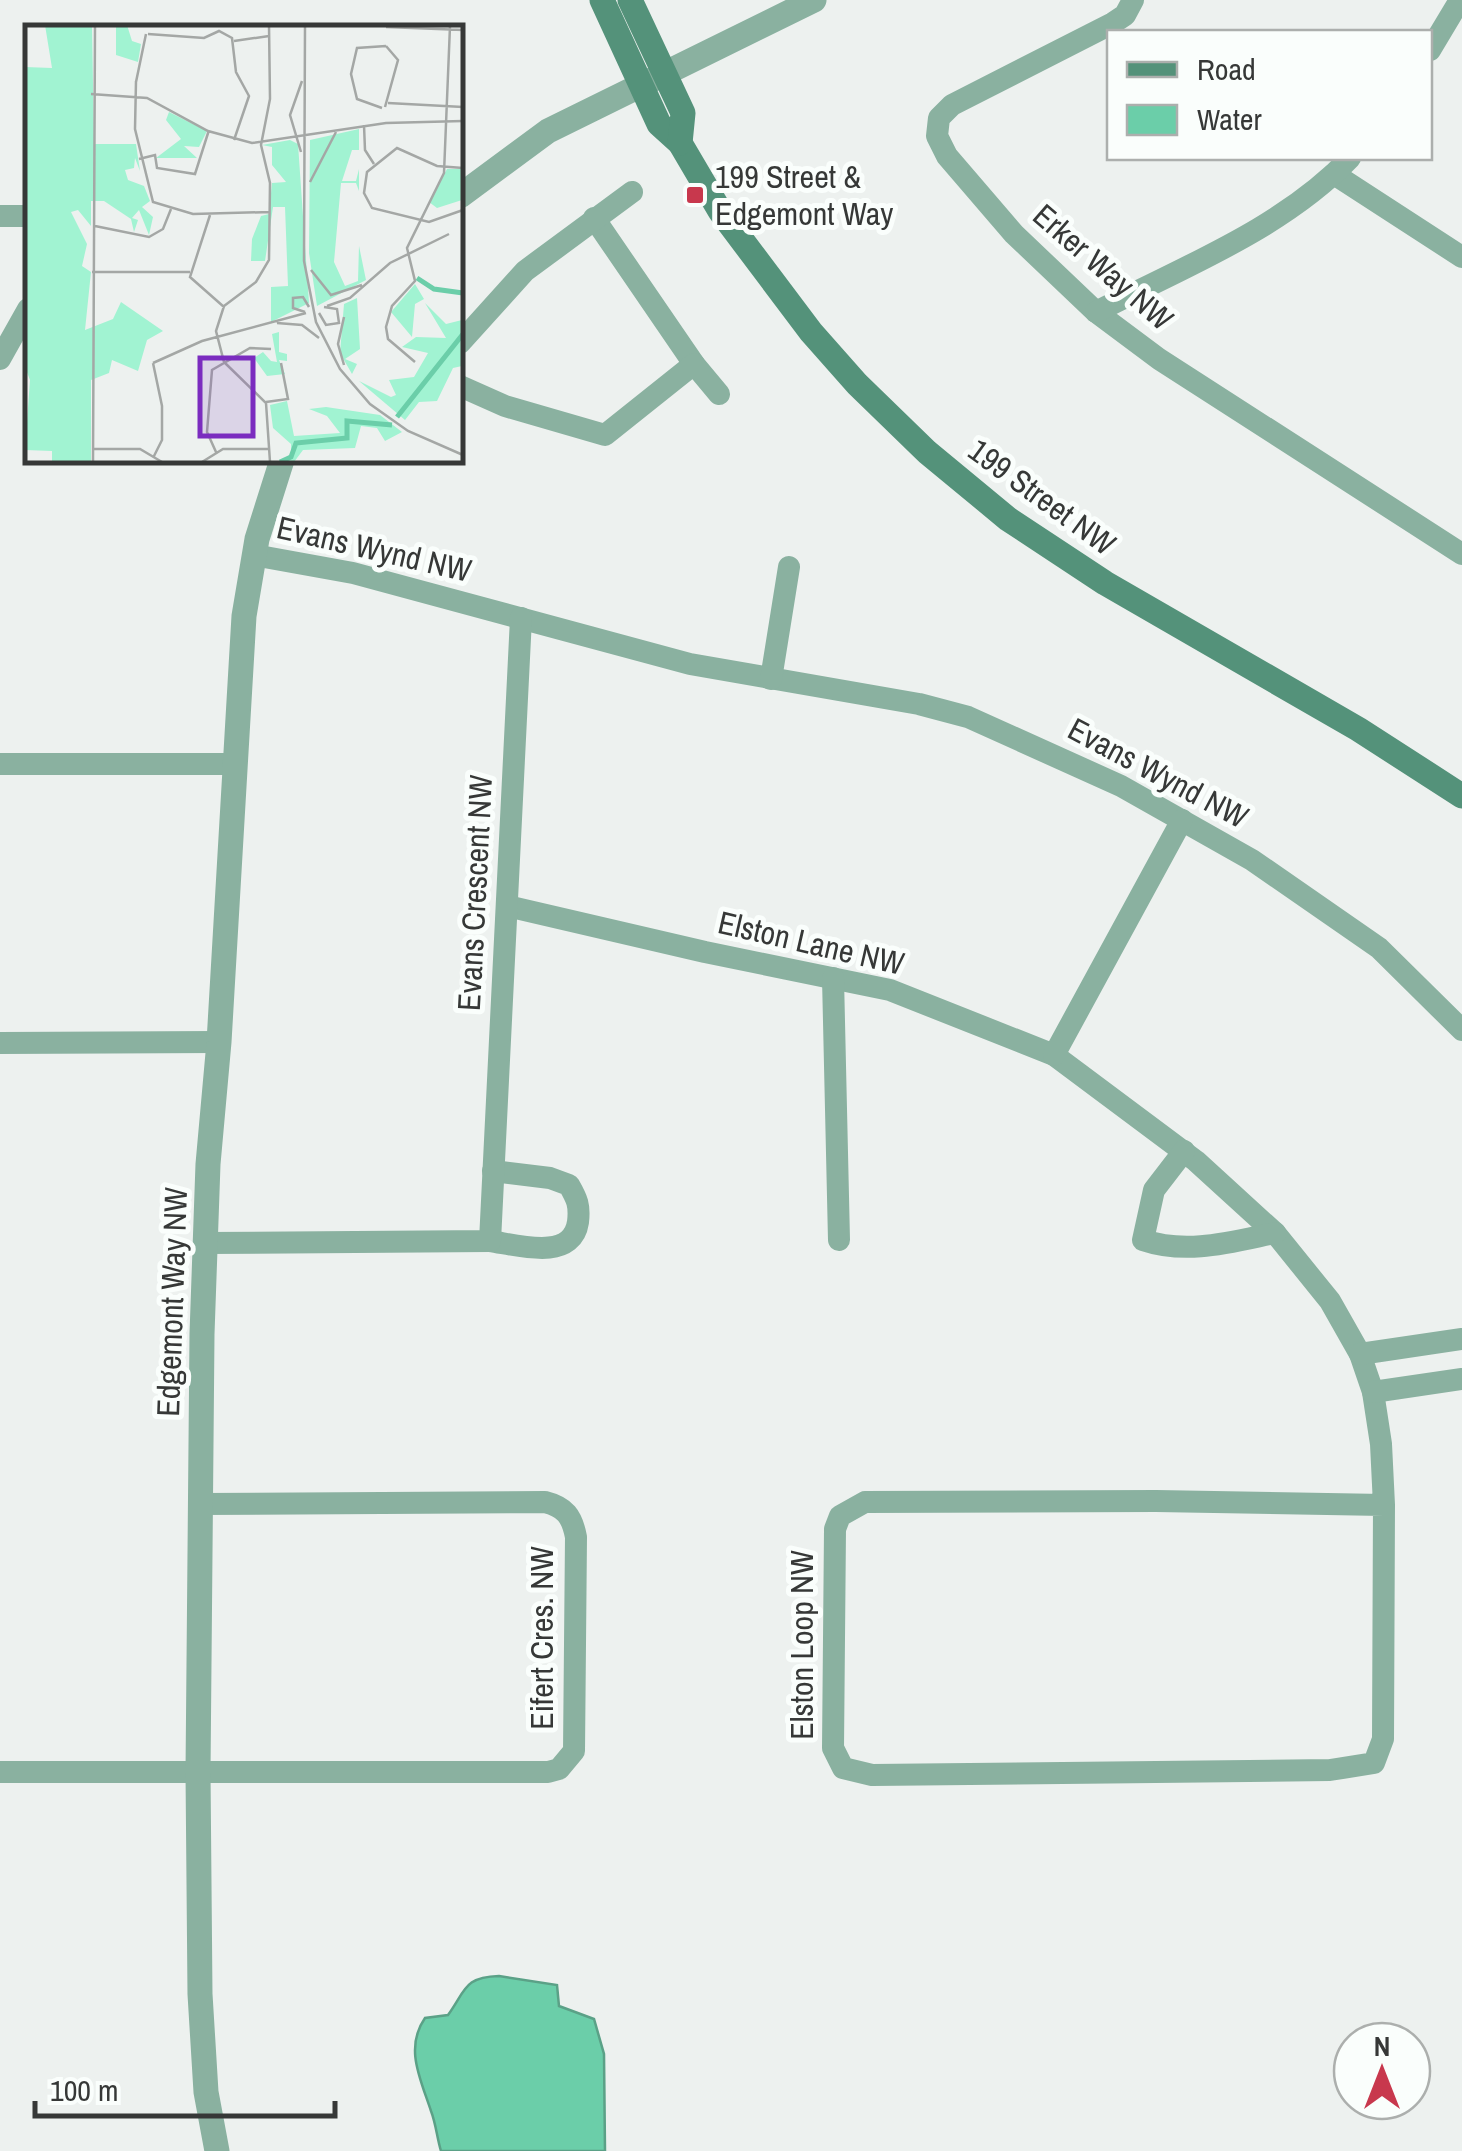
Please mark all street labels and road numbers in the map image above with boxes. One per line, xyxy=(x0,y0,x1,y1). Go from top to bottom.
street label: Erker Way NW xyxy=(1024,194,1183,340)
street label: 199 Street NW xyxy=(960,429,1125,565)
street label: Evans Wynd NW xyxy=(273,505,476,592)
street label: Evans Wynd NW xyxy=(1061,707,1256,838)
street label: Evans Crescent NW xyxy=(447,774,502,1012)
street label: Elston Lane NW xyxy=(714,900,909,985)
street label: Edgemont Way NW xyxy=(146,1186,197,1417)
street label: Eifert Cres. NW xyxy=(520,1546,563,1730)
street label: Elston Loop NW xyxy=(780,1550,823,1740)

